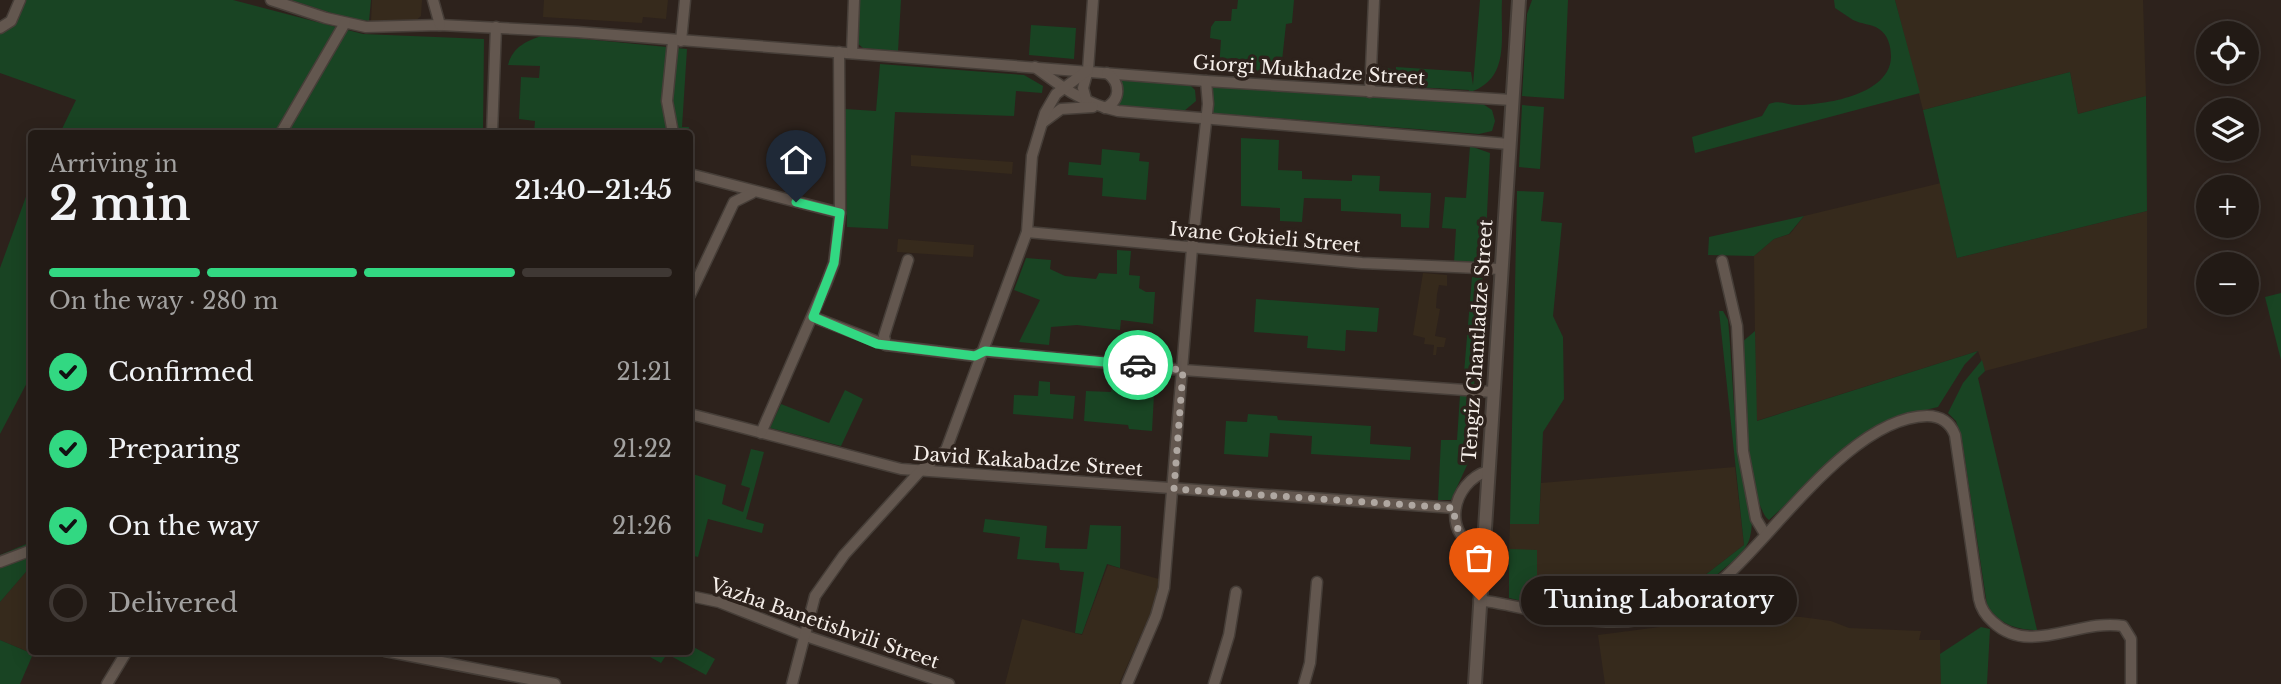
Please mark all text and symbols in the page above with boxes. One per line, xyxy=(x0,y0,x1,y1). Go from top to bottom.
map controls xyxy=(2196,21,2259,315)
button: locate xyxy=(2196,21,2259,84)
street label: Giorgi Mukhadze Street xyxy=(1192,51,1427,90)
button: layers xyxy=(2196,98,2259,161)
pin xyxy=(766,130,826,202)
icon: home xyxy=(777,141,815,179)
text: Arriving in xyxy=(49,150,178,178)
text: 21:40–21:45 xyxy=(514,174,672,206)
text: 2 min xyxy=(49,175,191,232)
button: + xyxy=(2196,175,2259,238)
street label: Ivane Gokieli Street xyxy=(1168,218,1362,257)
street label: Tengiz Chantladze Street xyxy=(1458,218,1498,463)
button: − xyxy=(2196,252,2259,315)
text: On the way · 280 m xyxy=(49,287,278,315)
courier xyxy=(1103,330,1173,400)
icon: car xyxy=(1119,346,1157,384)
icon: check xyxy=(49,353,87,391)
text: Confirmed xyxy=(108,356,253,388)
text: 21:21 xyxy=(617,358,672,386)
icon: check xyxy=(49,430,87,468)
text: Preparing xyxy=(108,433,240,465)
text: 21:22 xyxy=(613,435,672,463)
street label: David Kakabadze Street xyxy=(912,442,1145,481)
icon: check xyxy=(49,507,87,545)
text: On the way xyxy=(108,510,260,542)
text: 21:26 xyxy=(612,512,672,540)
pin xyxy=(1449,528,1509,600)
icon: bag xyxy=(1460,539,1498,577)
street label: Vazha Banetishvili Street xyxy=(706,573,943,674)
callout: Tuning Laboratory xyxy=(1521,576,1798,624)
text: Tuning Laboratory xyxy=(1544,586,1774,614)
text: Delivered xyxy=(108,587,238,619)

